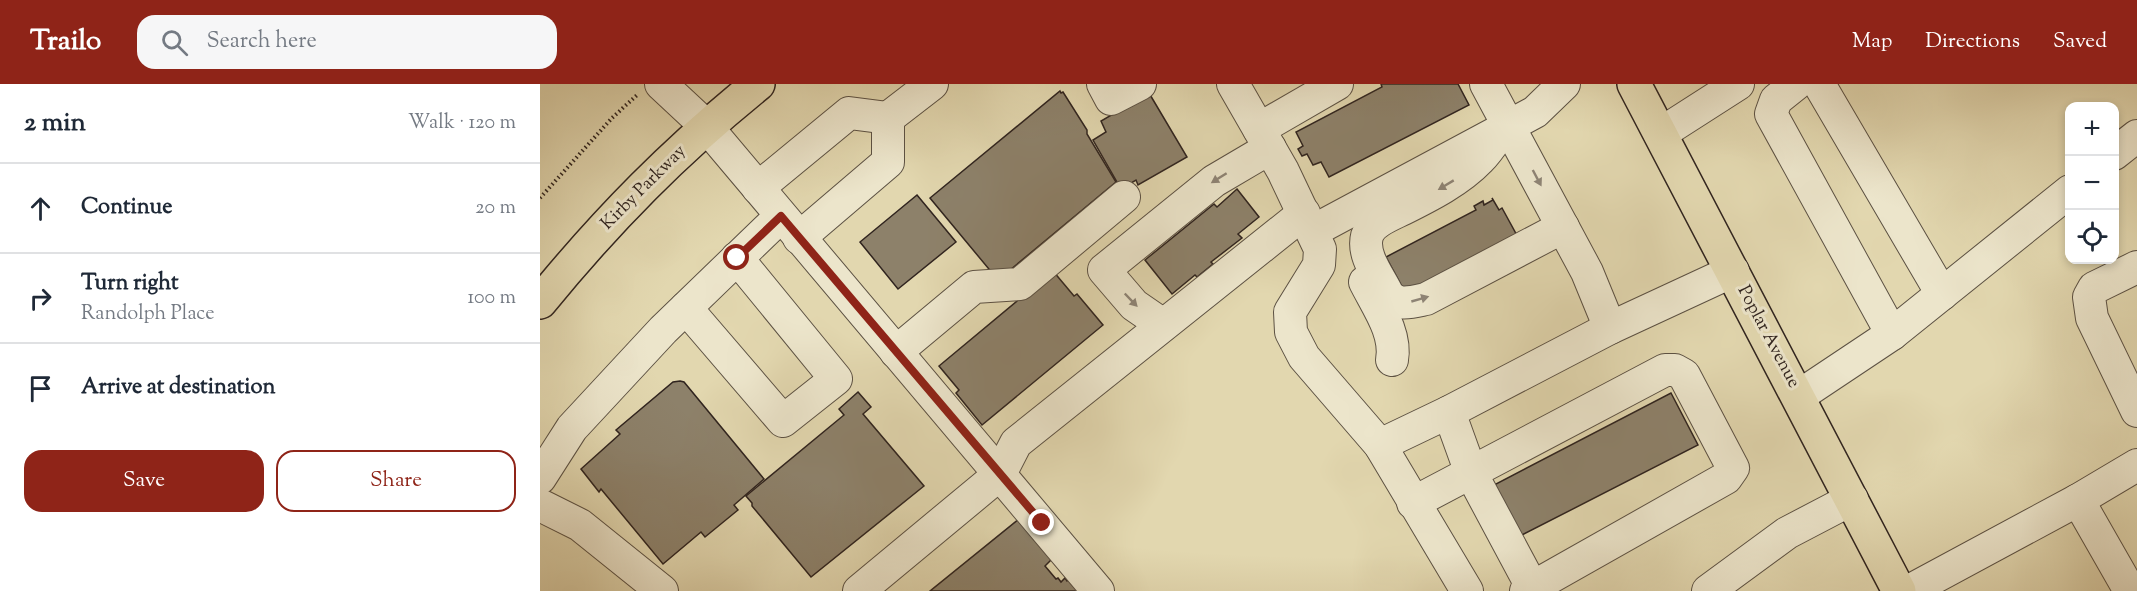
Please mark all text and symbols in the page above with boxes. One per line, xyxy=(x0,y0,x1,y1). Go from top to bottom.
search box xyxy=(137,15,557,69)
text: Trailo xyxy=(30,22,101,62)
icon: search xyxy=(158,26,191,59)
text: Search here xyxy=(206,26,317,58)
text: Map xyxy=(1852,27,1892,57)
text: Directions xyxy=(1925,27,2020,57)
text: Saved xyxy=(2053,27,2107,57)
map controls xyxy=(2065,102,2119,264)
button: + xyxy=(2065,102,2119,156)
text: 2 min xyxy=(24,105,86,142)
text: Walk · 120 m xyxy=(408,109,516,138)
street label: Kirby Parkway xyxy=(595,139,693,237)
button: − xyxy=(2065,156,2119,210)
one-way arrow xyxy=(1532,170,1542,187)
one-way arrow xyxy=(1212,172,1228,184)
one-way arrow xyxy=(1438,179,1454,190)
icon: ahead xyxy=(24,192,57,225)
text: Continue xyxy=(81,192,172,224)
text: 20 m xyxy=(475,194,516,223)
button: locate xyxy=(2065,210,2119,264)
route start xyxy=(723,244,749,270)
text: Turn right xyxy=(81,268,178,300)
street label: Poplar Avenue xyxy=(1730,281,1806,393)
icon: right xyxy=(24,282,57,315)
text: 100 m xyxy=(467,284,516,313)
one-way arrow xyxy=(1124,293,1138,307)
one-way arrow xyxy=(1411,294,1429,303)
text: Randolph Place xyxy=(81,300,215,329)
icon: arrive xyxy=(24,372,57,405)
text: Arrive at destination xyxy=(81,372,276,404)
button: Save xyxy=(24,450,264,512)
button: Share xyxy=(276,450,516,512)
route end xyxy=(1028,509,1054,535)

